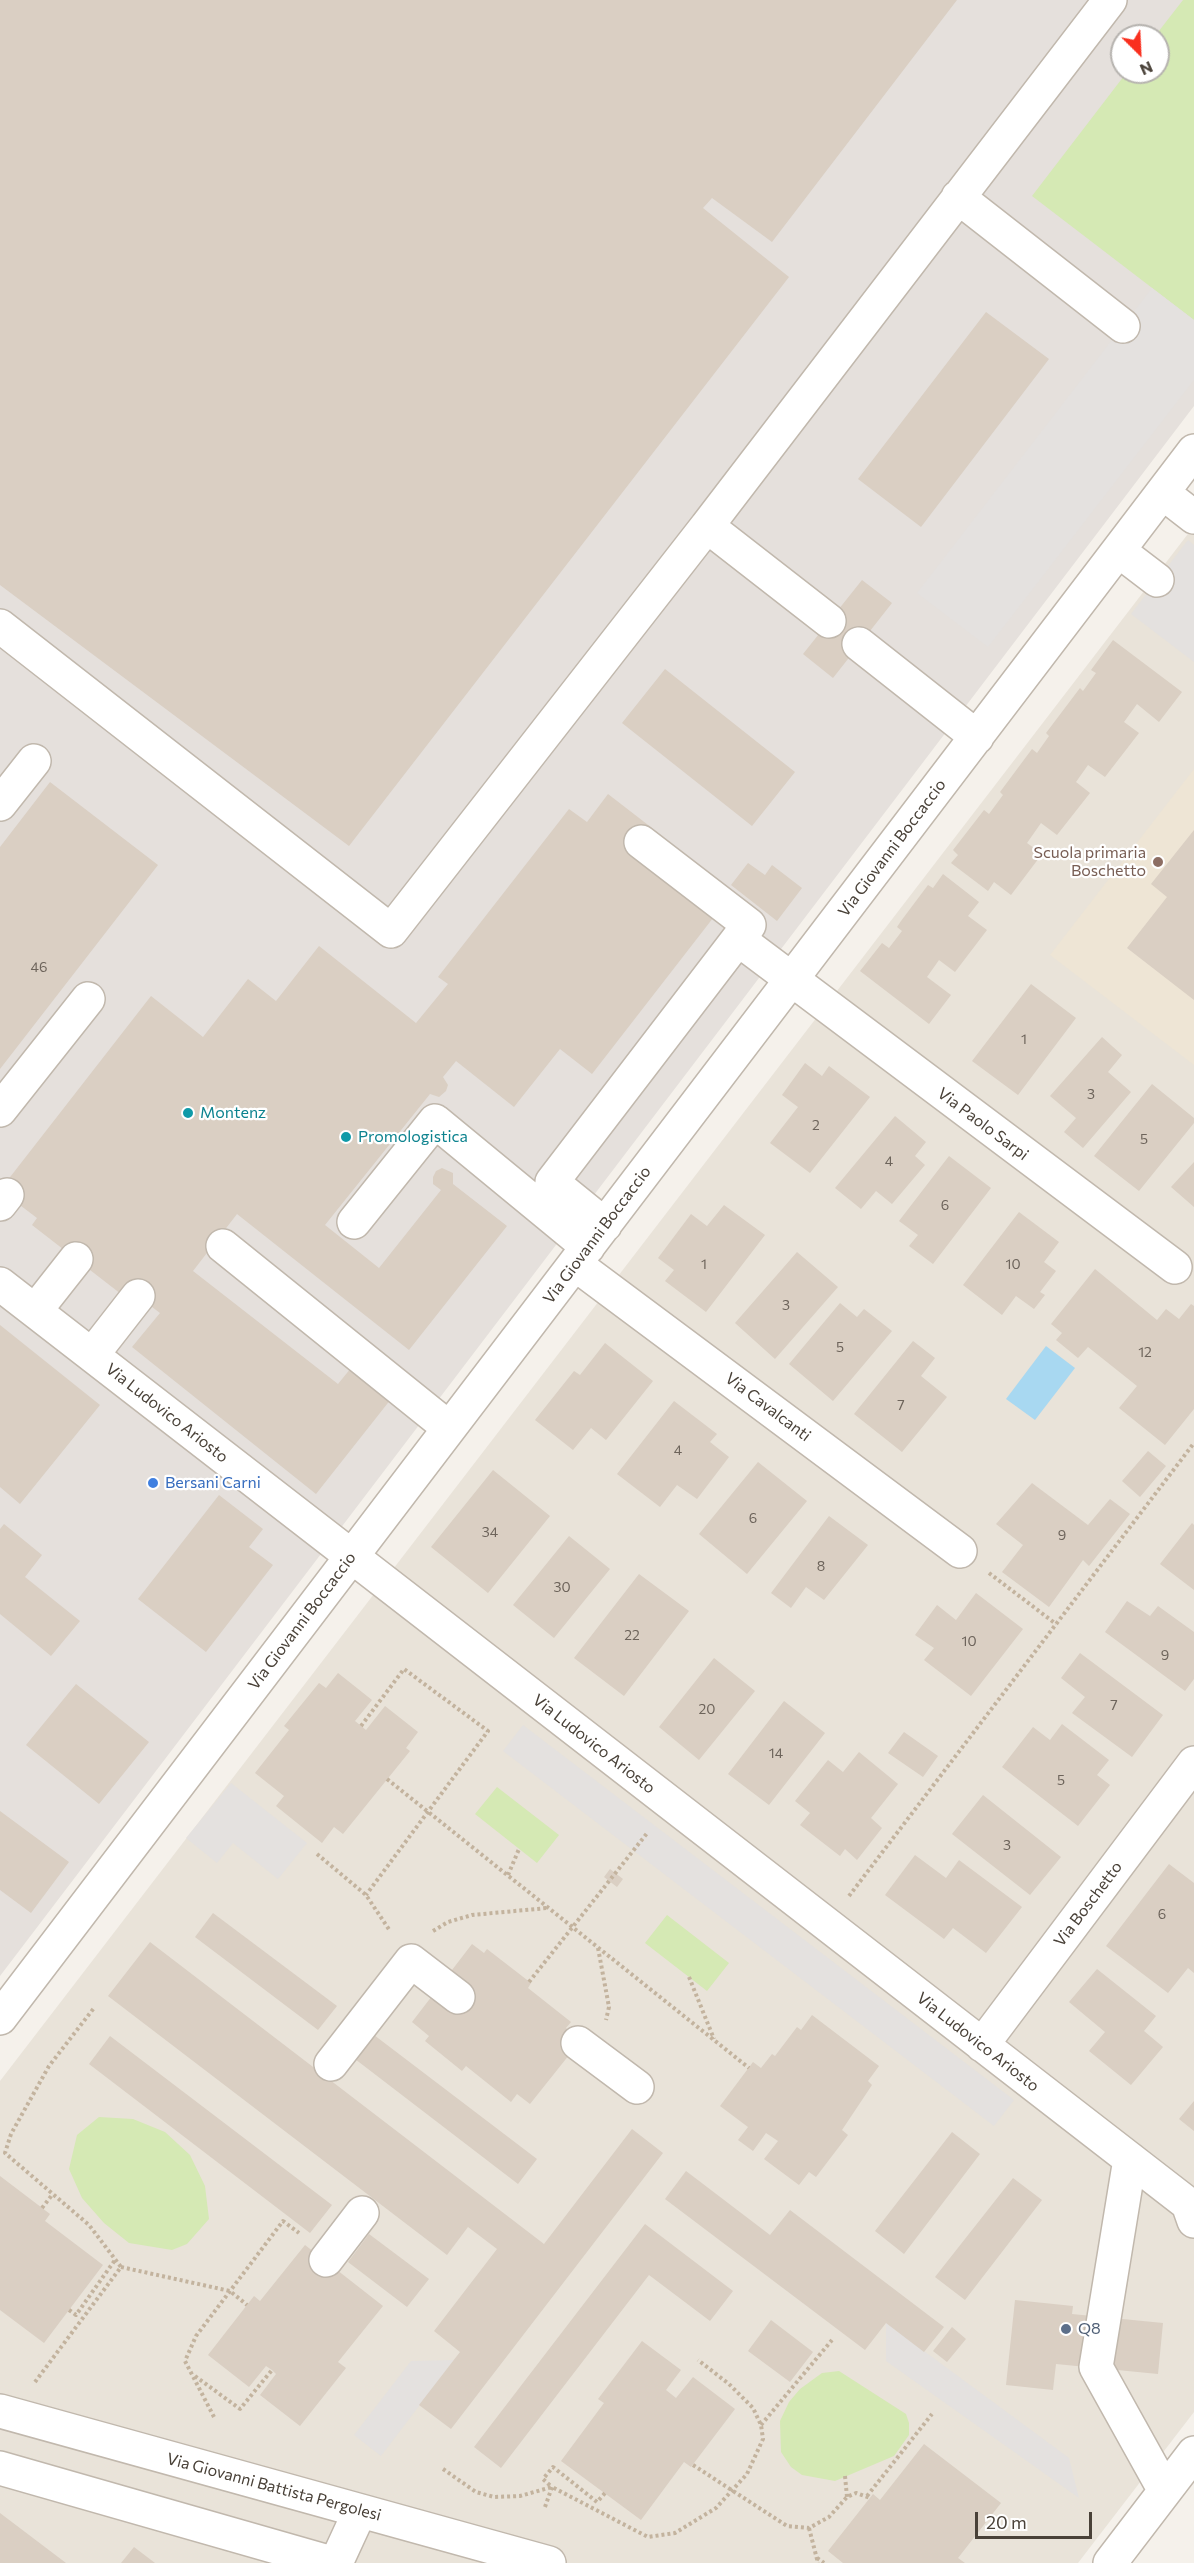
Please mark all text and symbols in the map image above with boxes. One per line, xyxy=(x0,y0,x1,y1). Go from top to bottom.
north arrow xyxy=(1110,24,1170,84)
text: N xyxy=(1137,58,1156,80)
street label: Via Giovanni Boccaccio xyxy=(834,775,950,921)
place label: Scuola primaria Boschetto xyxy=(1034,843,1146,881)
marker: Scuola primaria Boschetto xyxy=(1151,855,1165,869)
house number: 46 xyxy=(31,959,47,975)
house number: 1 xyxy=(1021,1031,1027,1047)
street label: Via Paolo Sarpi xyxy=(934,1084,1032,1164)
house number: 3 xyxy=(1087,1086,1095,1102)
place label: Montenz xyxy=(200,1103,266,1123)
marker: Montenz xyxy=(181,1106,195,1120)
house number: 2 xyxy=(812,1117,820,1133)
place label: Promologistica xyxy=(358,1127,468,1147)
marker: Promologistica xyxy=(339,1130,353,1144)
house number: 5 xyxy=(1140,1131,1148,1147)
house number: 4 xyxy=(885,1153,893,1169)
street label: Via Giovanni Boccaccio xyxy=(539,1162,655,1308)
house number: 6 xyxy=(941,1197,949,1213)
house number: 1 xyxy=(701,1256,707,1272)
house number: 10 xyxy=(1005,1256,1021,1272)
house number: 3 xyxy=(782,1297,790,1313)
house number: 5 xyxy=(836,1339,844,1355)
house number: 12 xyxy=(1138,1344,1152,1360)
street label: Via Ludovico Ariosto xyxy=(102,1359,232,1467)
street label: Via Cavalcanti xyxy=(721,1369,815,1445)
house number: 7 xyxy=(897,1397,905,1413)
house number: 4 xyxy=(674,1442,682,1458)
place label: Bersani Carni xyxy=(165,1473,261,1493)
marker: Bersani Carni xyxy=(146,1476,160,1490)
house number: 6 xyxy=(749,1510,757,1526)
house number: 34 xyxy=(482,1524,498,1540)
house number: 9 xyxy=(1058,1527,1066,1543)
street label: Via Giovanni Boccaccio xyxy=(244,1548,360,1694)
house number: 8 xyxy=(817,1558,825,1574)
house number: 30 xyxy=(553,1579,571,1595)
house number: 22 xyxy=(624,1627,640,1643)
house number: 10 xyxy=(961,1633,977,1649)
house number: 9 xyxy=(1161,1647,1169,1663)
street label: Via Ludovico Ariosto xyxy=(529,1690,659,1798)
house number: 7 xyxy=(1110,1697,1118,1713)
house number: 20 xyxy=(699,1701,715,1717)
house number: 14 xyxy=(769,1745,783,1761)
house number: 5 xyxy=(1057,1772,1065,1788)
house number: 3 xyxy=(1003,1837,1011,1853)
street label: Via Boschetto xyxy=(1050,1858,1126,1950)
house number: 6 xyxy=(1158,1906,1166,1922)
street label: Via Ludovico Ariosto xyxy=(913,1988,1043,2096)
place label: Q8 xyxy=(1078,2319,1101,2339)
marker: Q8 xyxy=(1059,2322,1073,2336)
street label: Via Giovanni Battista Pergolesi xyxy=(165,2449,383,2525)
scale bar xyxy=(978,2500,1095,2538)
text: 20 m xyxy=(986,2511,1027,2533)

